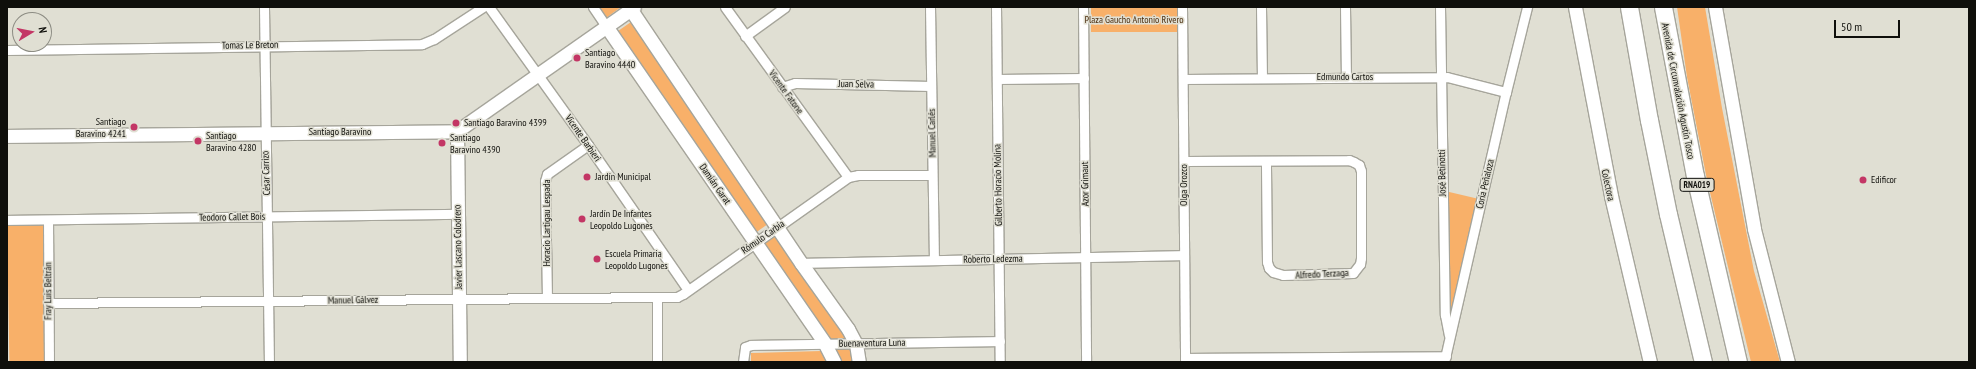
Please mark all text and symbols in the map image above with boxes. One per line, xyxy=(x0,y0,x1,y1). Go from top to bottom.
north arrow xyxy=(12,12,52,52)
scale bar xyxy=(1836,12,1902,38)
park label: Plaza Gaucho Antonio Rivero xyxy=(1084,14,1184,26)
text: 50 m xyxy=(1841,19,1862,34)
street label: Avenida de Circunvalación Agustín Tosco xyxy=(1659,21,1697,161)
text: N xyxy=(35,26,50,34)
street label: Tomas Le Breton xyxy=(222,39,278,51)
place label: Santiago Baravino 4440 xyxy=(585,46,635,70)
marker: Santiago Baravino 4440 xyxy=(572,53,582,63)
street label: Vicente Fatone xyxy=(766,68,806,116)
street label: Edmundo Cartos xyxy=(1317,71,1373,83)
street label: Juan Selva xyxy=(838,78,874,90)
street label: Manuel Carlés xyxy=(926,109,938,157)
street label: Vicente Barbieri xyxy=(562,112,604,164)
place label: Santiago Baravino 4241 xyxy=(76,115,126,138)
place label: Santiago Baravino 4399 xyxy=(464,117,547,129)
marker: Santiago Baravino 4399 xyxy=(451,118,461,128)
marker: Santiago Baravino 4241 xyxy=(129,122,139,132)
street label: Santiago Baravino xyxy=(309,126,371,138)
place label: Santiago Baravino 4280 xyxy=(206,129,256,152)
place label: Santiago Baravino 4390 xyxy=(450,131,500,154)
marker: Santiago Baravino 4280 xyxy=(193,136,203,146)
marker: Santiago Baravino 4390 xyxy=(437,138,447,148)
street label: Gilberto Horacio Molina xyxy=(991,144,1005,226)
street label: José Betinotti xyxy=(1436,150,1448,196)
street label: César Carrizo xyxy=(259,151,273,195)
street label: Coria Peñaloza xyxy=(1473,158,1497,210)
street label: Damián Garat xyxy=(697,161,733,207)
street label: Azor Grimaut xyxy=(1079,162,1091,206)
street label: Olga Orozco xyxy=(1178,164,1190,206)
street label: Colectora xyxy=(1599,168,1617,202)
place label: Jardín Municipal xyxy=(595,171,651,183)
marker: Jardín Municipal xyxy=(582,172,592,182)
place label: Edificor xyxy=(1871,174,1897,186)
marker: Edificor xyxy=(1858,175,1868,185)
road number: RNA019 xyxy=(1679,178,1715,192)
street label: Horacio Lartigau Lespada xyxy=(541,179,553,267)
street label: Javier Lascano Colodrero xyxy=(451,205,465,289)
place label: Jardín De Infantes Leopoldo Lugones xyxy=(590,207,653,230)
street label: Teodoro Callet Bois xyxy=(199,210,265,224)
marker: Jardín De Infantes Leopoldo Lugones xyxy=(577,214,587,224)
street label: Rómulo Carbia xyxy=(739,218,787,256)
place label: Escuela Primaria Leopoldo Lugones xyxy=(605,247,668,270)
street label: Roberto Ledezma xyxy=(963,252,1023,266)
marker: Escuela Primaria Leopoldo Lugones xyxy=(592,254,602,264)
street label: Fray Luis Beltrán xyxy=(42,262,54,320)
street label: Alfredo Terzaga xyxy=(1295,267,1349,281)
street label: Manuel Gálvez xyxy=(328,294,378,306)
street label: Buenaventura Luna xyxy=(839,336,905,350)

